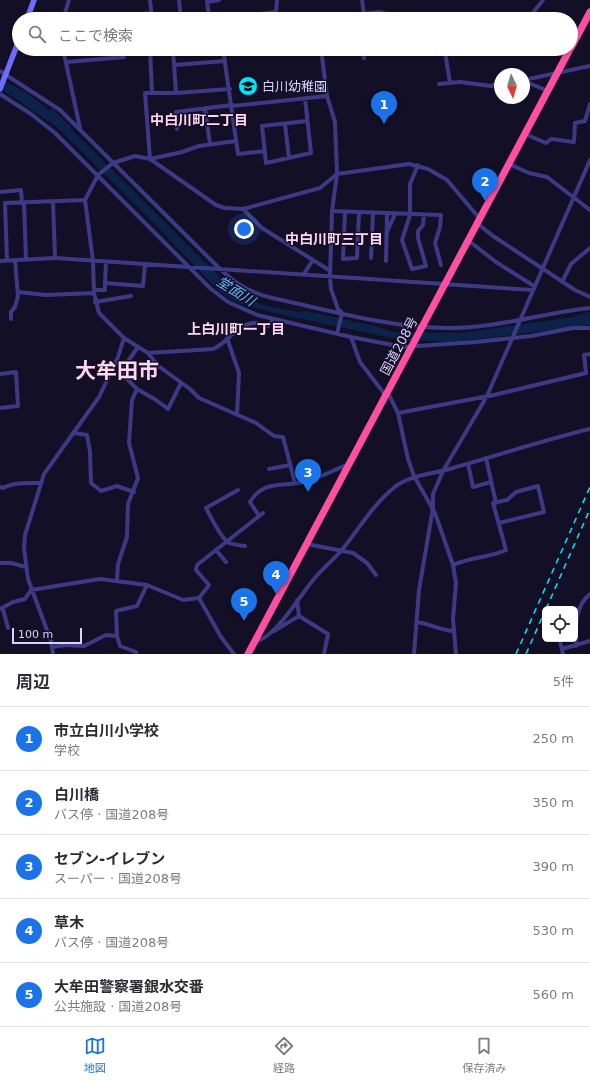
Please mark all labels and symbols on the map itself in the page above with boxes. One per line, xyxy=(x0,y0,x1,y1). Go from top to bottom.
north arrow xyxy=(494,68,530,104)
school or university icon: 白川幼稚園 xyxy=(237,75,259,97)
place label: 白川幼稚園 xyxy=(262,79,327,94)
pin: 1 xyxy=(371,91,397,124)
district label: 中白川町二丁目 xyxy=(150,112,248,128)
pin: 2 xyxy=(472,168,498,201)
your location xyxy=(234,219,254,239)
district label: 中白川町三丁目 xyxy=(285,231,383,247)
water label: 堂面川 xyxy=(214,273,260,310)
street label: 国道208号 xyxy=(377,314,421,378)
district label: 上白川町一丁目 xyxy=(187,321,285,337)
district label: 大牟田市 xyxy=(75,359,159,383)
pin: 3 xyxy=(295,459,321,492)
pin: 4 xyxy=(263,561,289,594)
pin: 5 xyxy=(231,588,257,621)
scale bar xyxy=(12,626,82,645)

